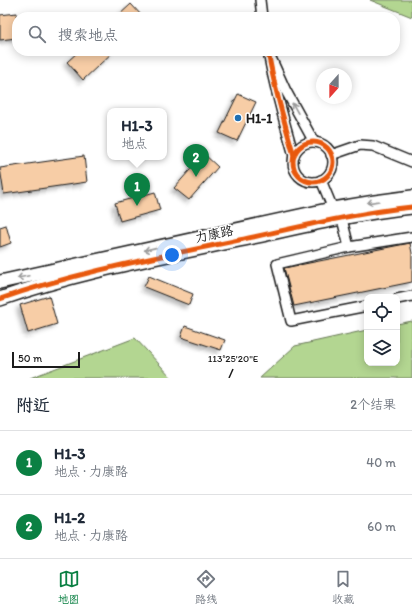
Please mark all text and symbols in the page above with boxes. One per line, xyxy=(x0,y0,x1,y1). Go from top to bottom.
search box xyxy=(12,12,400,56)
icon: search xyxy=(26,23,48,45)
text: 搜索地点 xyxy=(58,26,118,44)
north arrow xyxy=(316,68,352,104)
one-way arrow xyxy=(291,102,299,114)
popup xyxy=(107,108,167,160)
place label: H1-1 xyxy=(246,111,272,126)
marker: H1-1 xyxy=(233,113,243,123)
text: H1-3 xyxy=(121,117,153,135)
text: 地点 xyxy=(121,136,147,151)
pin: 2 xyxy=(183,144,209,177)
pin: 1 xyxy=(124,173,150,206)
one-way arrow xyxy=(367,198,380,206)
street label: 力康路 xyxy=(193,223,235,245)
your location xyxy=(162,245,182,265)
one-way arrow xyxy=(144,246,157,254)
one-way arrow xyxy=(17,273,30,281)
map controls xyxy=(364,294,400,366)
button: locate xyxy=(364,294,400,330)
button: layers xyxy=(364,330,400,366)
scale bar xyxy=(12,350,80,369)
text: 50 m xyxy=(18,352,42,365)
text: 113°25'20"E xyxy=(208,352,259,365)
text: 附近 xyxy=(16,395,50,415)
text: 2个结果 xyxy=(350,397,396,412)
text: H1-3 xyxy=(54,445,86,463)
text: 1 xyxy=(26,455,32,470)
text: 40 m xyxy=(366,455,396,470)
text: 地点 · 力康路 xyxy=(54,464,128,479)
text: H1-2 xyxy=(54,509,85,527)
text: 2 xyxy=(26,519,32,534)
text: 60 m xyxy=(367,519,396,534)
text: 地点 · 力康路 xyxy=(54,528,128,543)
tab: 地图 xyxy=(58,568,80,606)
tab: 路线 xyxy=(195,568,217,606)
tab: 收藏 xyxy=(332,568,354,606)

